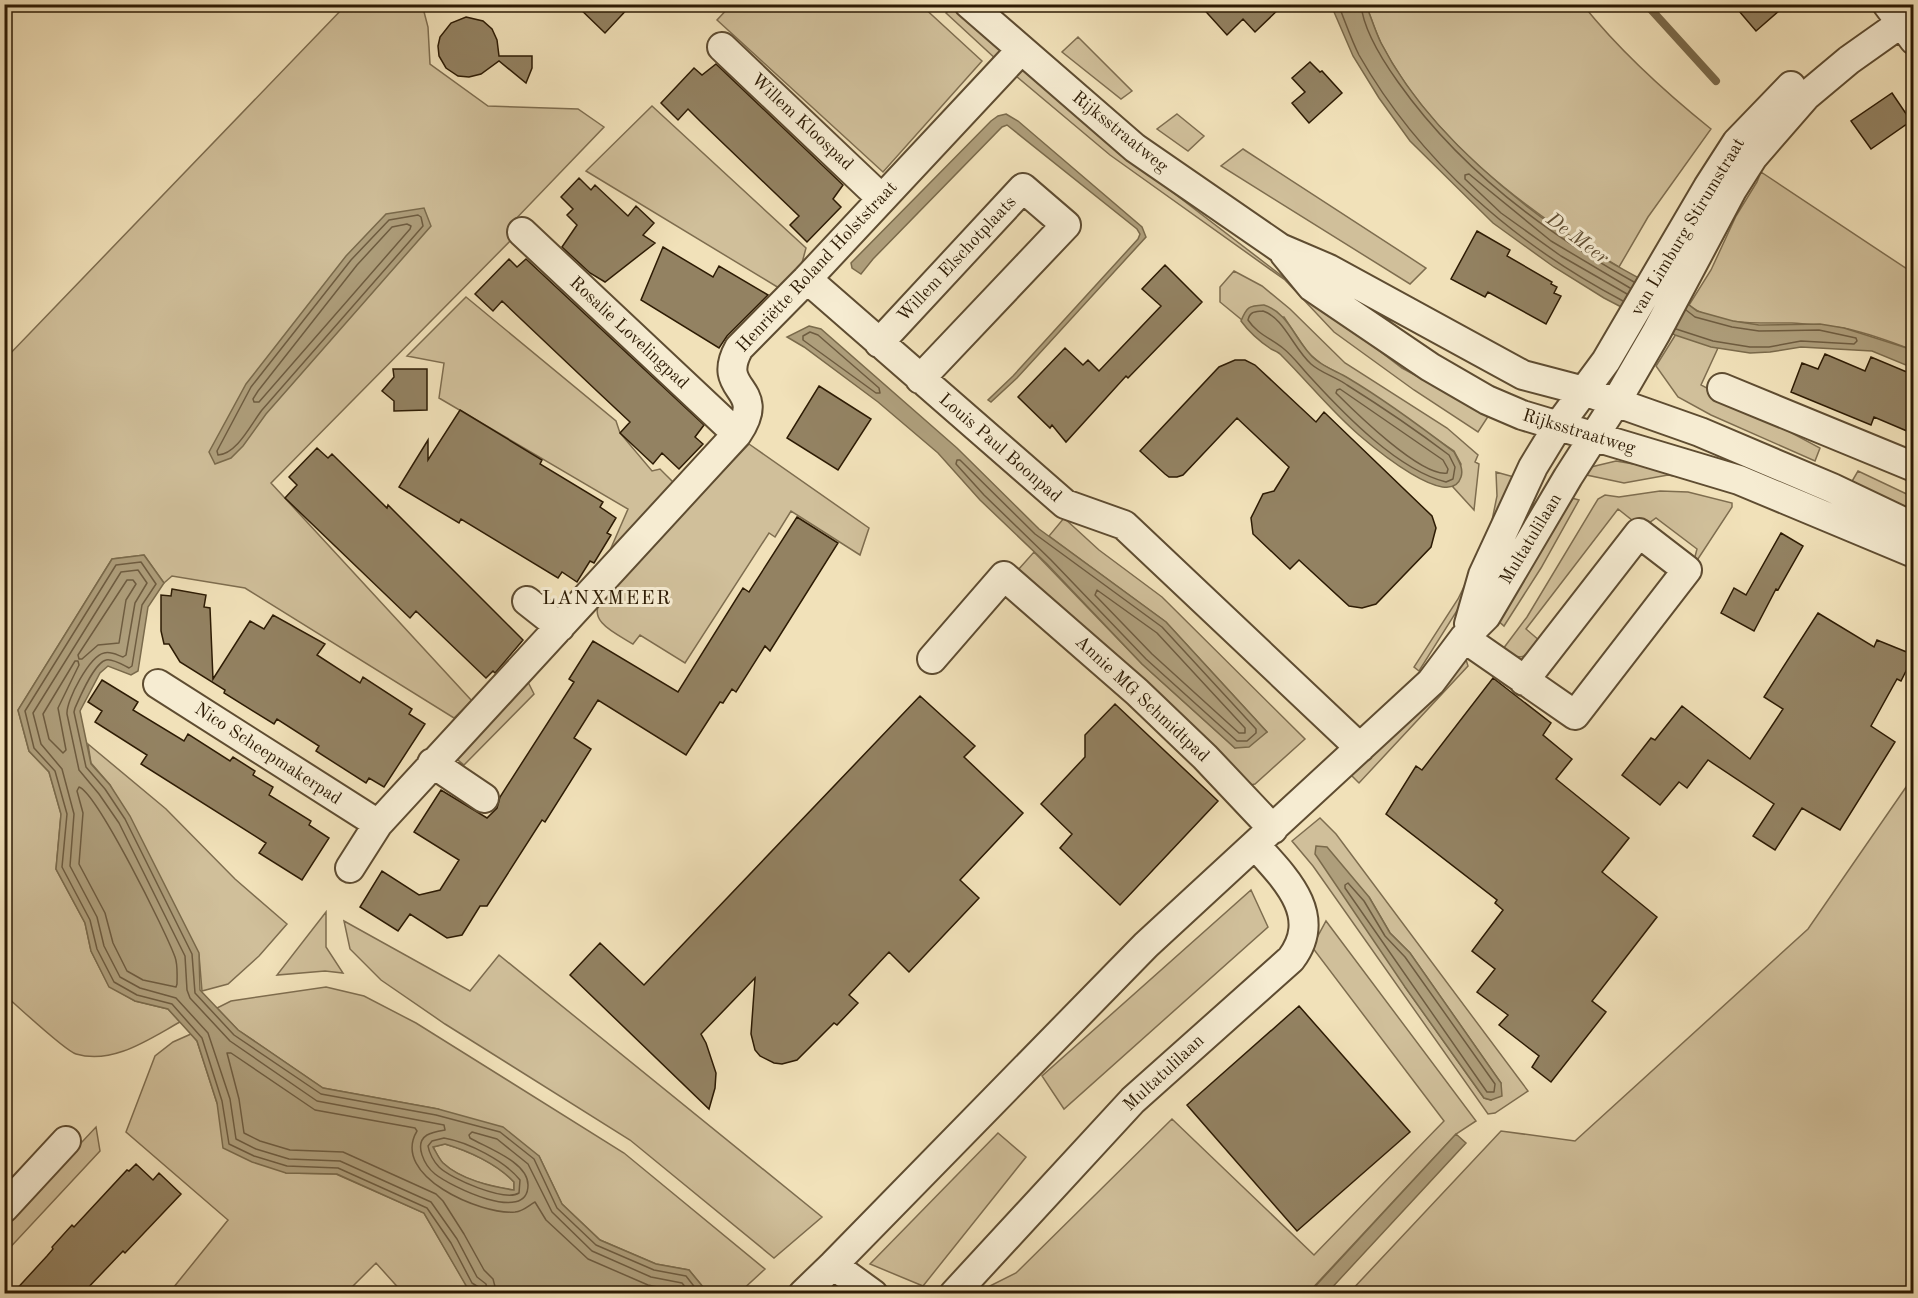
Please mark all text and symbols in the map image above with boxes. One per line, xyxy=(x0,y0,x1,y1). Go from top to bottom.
street label: Willem Kloospad xyxy=(747,70,857,174)
street label: Rijksstraatweg xyxy=(1069,88,1171,176)
street label: van Limburg Stirumstraat xyxy=(1628,135,1748,319)
street label: Henriëtte Roland Holststraat xyxy=(733,178,901,356)
street label: Willem Elschotplaats xyxy=(894,193,1020,325)
water label: De Meer xyxy=(1542,209,1612,269)
street label: Rosalie Lovelingpad xyxy=(566,273,692,393)
street label: Louis Paul Boonpad xyxy=(935,390,1065,506)
street label: Rijksstraatweg xyxy=(1520,406,1638,458)
street label: Multatulilaan xyxy=(1497,490,1565,588)
district label: LANXMEER xyxy=(542,589,672,609)
street label: Annie MG Schmidtpad xyxy=(1072,632,1212,766)
street label: Nico Scheepmakerpad xyxy=(191,700,345,808)
street label: Multatulilaan xyxy=(1120,1031,1208,1115)

